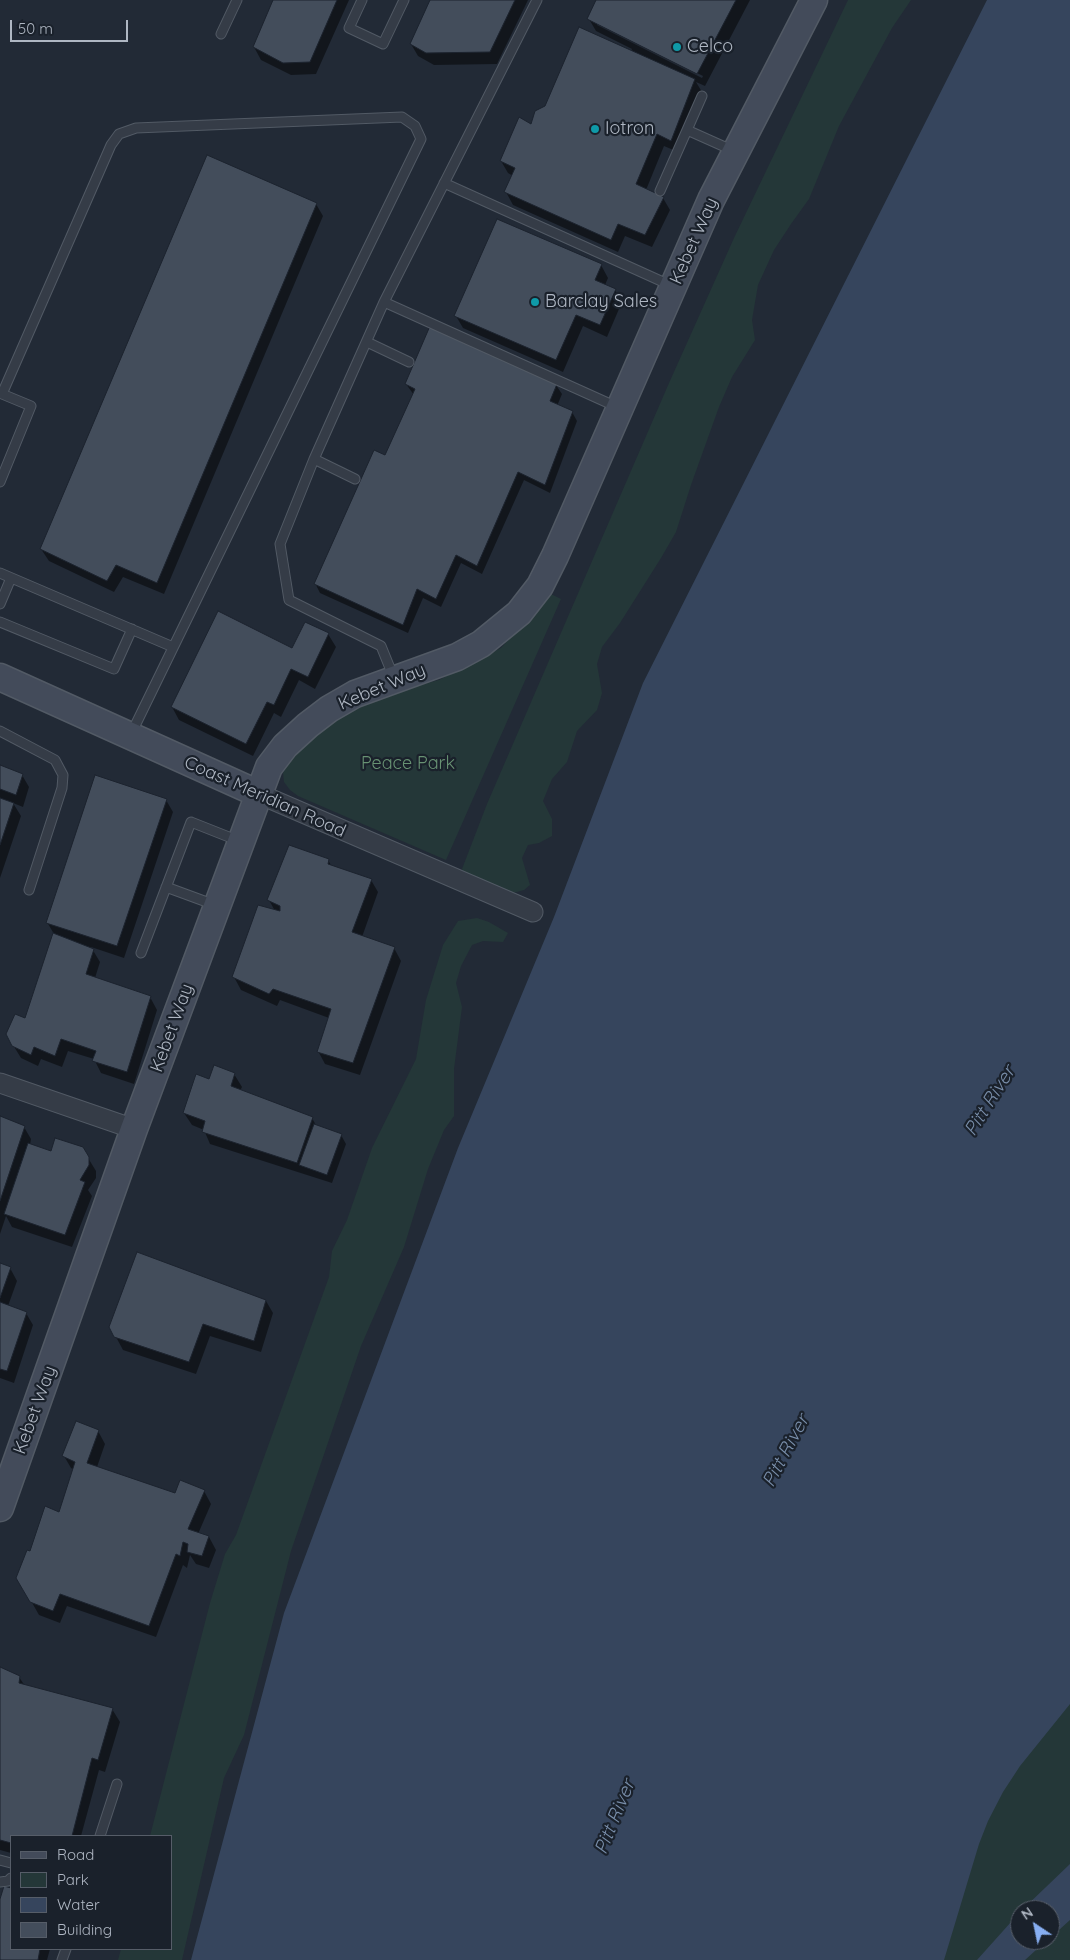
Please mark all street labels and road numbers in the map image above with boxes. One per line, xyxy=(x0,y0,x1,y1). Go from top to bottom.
street label: Kebet Way xyxy=(665,194,723,288)
street label: Kebet Way xyxy=(335,659,429,715)
street label: Coast Meridian Road xyxy=(181,752,349,842)
street label: Kebet Way xyxy=(146,981,198,1075)
street label: Kebet Way xyxy=(9,1363,61,1457)

